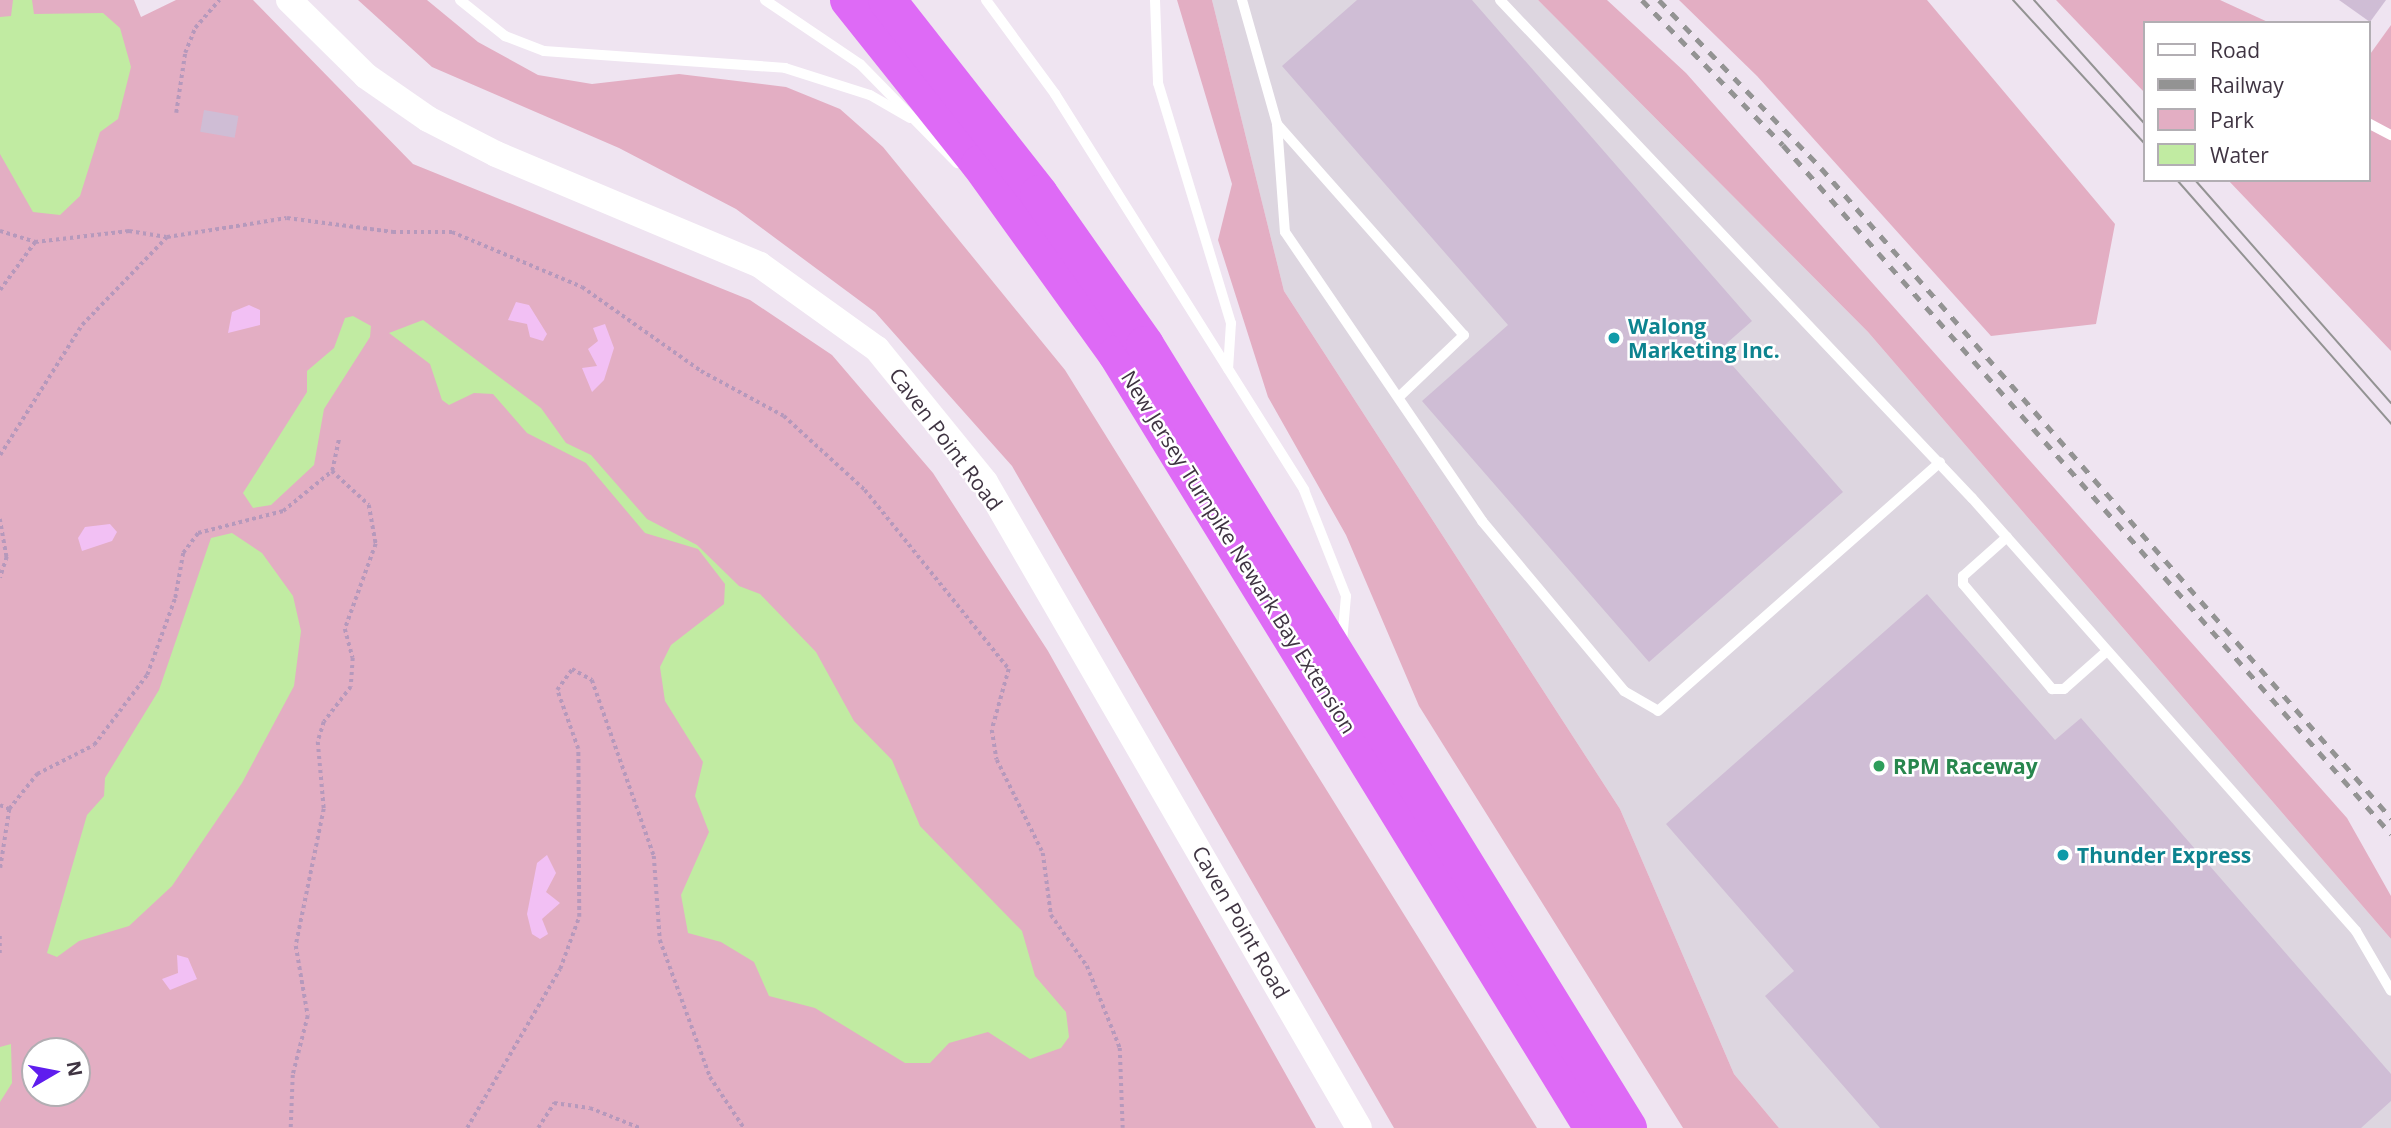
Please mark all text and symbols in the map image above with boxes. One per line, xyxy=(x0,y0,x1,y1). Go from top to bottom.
legend xyxy=(2142,21,2370,182)
text: Road xyxy=(2210,36,2260,64)
text: Railway xyxy=(2210,71,2284,99)
text: Park xyxy=(2210,106,2254,134)
text: Water xyxy=(2210,141,2269,169)
place label: Walong Marketing Inc. xyxy=(1628,313,1780,363)
marker: Walong Marketing Inc. xyxy=(1606,330,1622,346)
street label: Caven Point Road xyxy=(884,363,1008,515)
street label: New Jersey Turnpike Newark Bay Extension xyxy=(1116,366,1362,738)
place label: RPM Raceway xyxy=(1893,753,2038,779)
marker: RPM Raceway xyxy=(1871,758,1887,774)
street label: Caven Point Road xyxy=(1187,841,1295,1003)
place label: Thunder Express xyxy=(2077,842,2251,868)
marker: Thunder Express xyxy=(2055,847,2071,863)
north arrow xyxy=(21,1037,91,1107)
text: N xyxy=(61,1059,89,1079)

